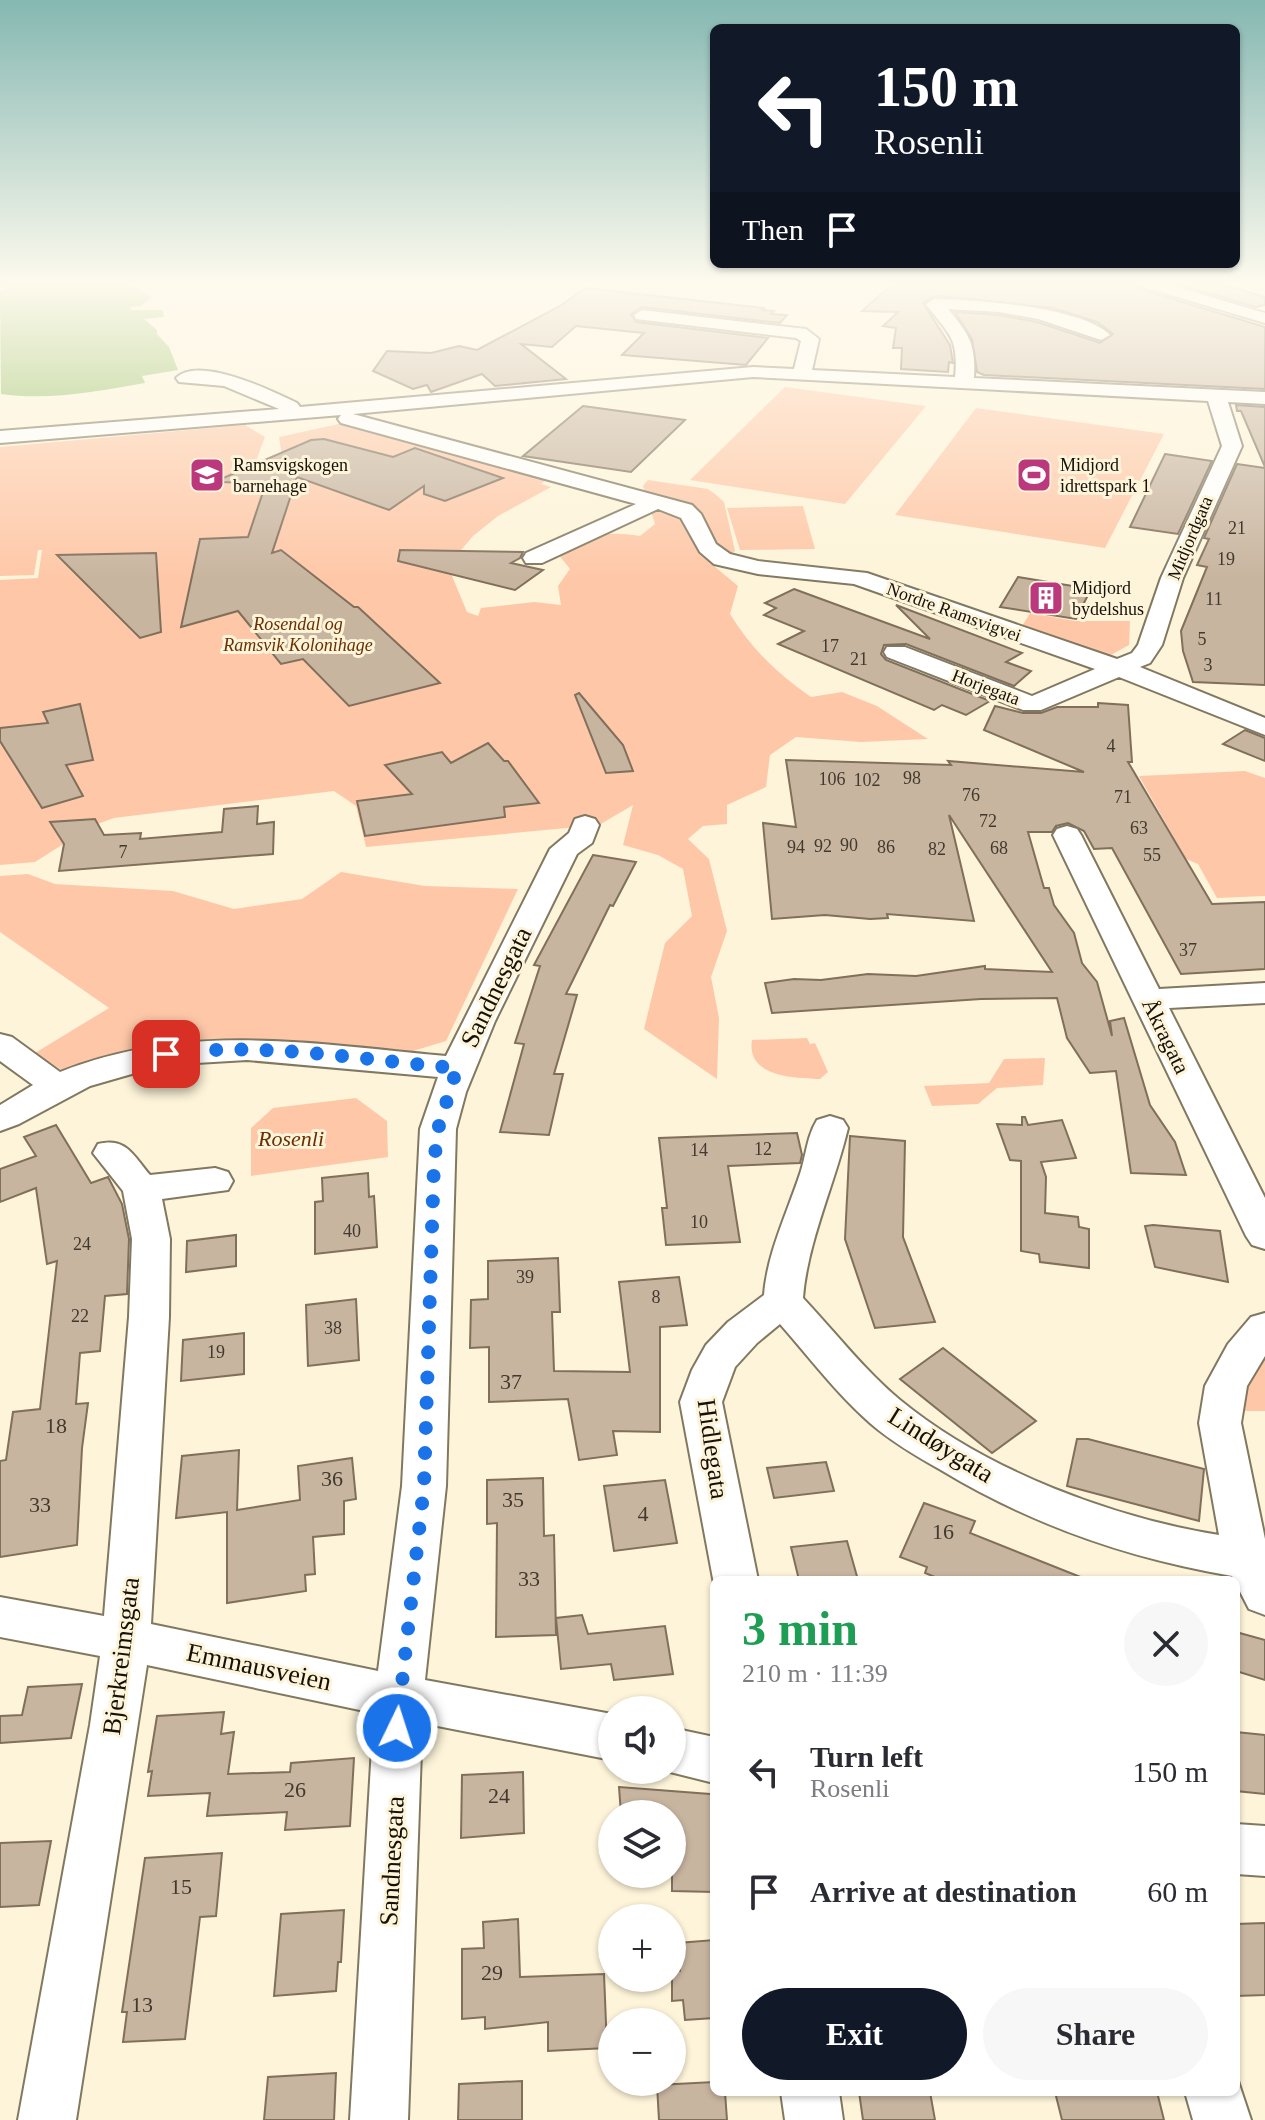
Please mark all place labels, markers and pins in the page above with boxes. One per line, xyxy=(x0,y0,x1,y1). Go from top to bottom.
place label: Ramsvigskogen barnehage xyxy=(233,455,348,496)
place label: Midjord idrettspark 1 xyxy=(1060,455,1150,496)
school or university icon: Ramsvigskogen barnehage xyxy=(188,456,226,494)
sports icon: Midjord idrettspark 1 xyxy=(1015,456,1053,494)
place label: Midjord bydelshus xyxy=(1072,578,1144,619)
building icon: Midjord bydelshus xyxy=(1027,579,1065,617)
pin xyxy=(132,1020,200,1088)

